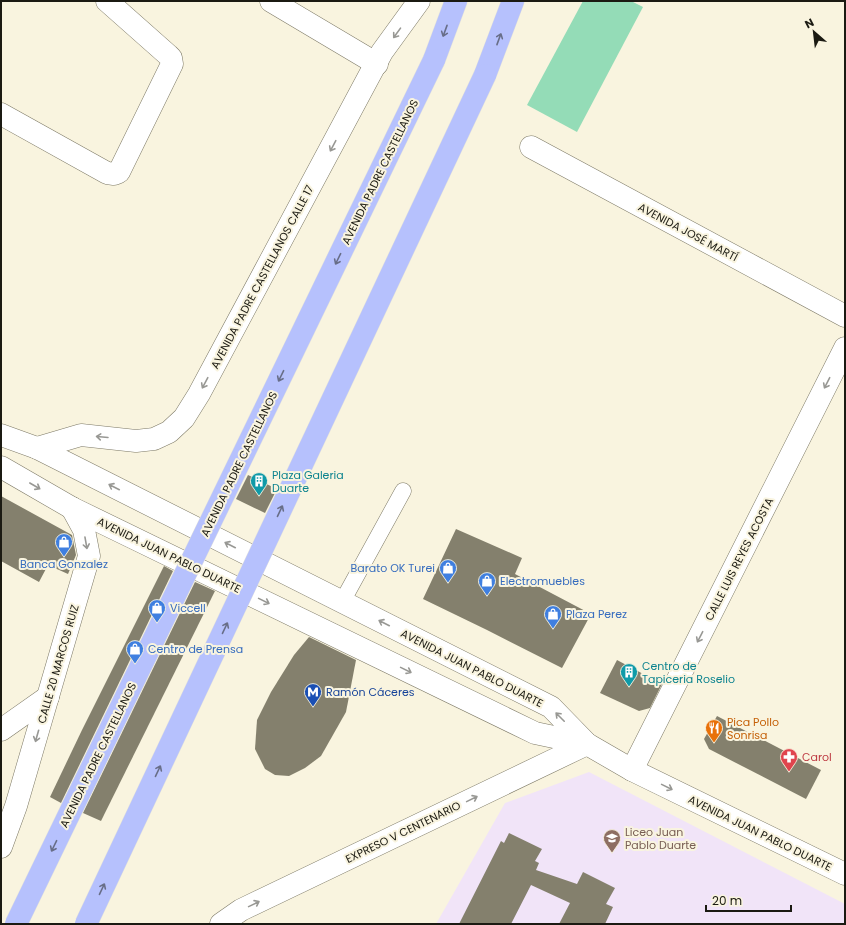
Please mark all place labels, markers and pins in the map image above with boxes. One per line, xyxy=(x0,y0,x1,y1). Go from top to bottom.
place label: Plaza Galeria Duarte xyxy=(272,467,344,496)
building icon: Plaza Galeria Duarte xyxy=(249,471,269,496)
shop icon: Banca Gonzalez xyxy=(54,532,74,557)
place label: Banca Gonzalez xyxy=(20,556,108,572)
shop icon: Barato OK Turei xyxy=(438,558,458,583)
place label: Barato OK Turei xyxy=(351,560,435,576)
shop icon: Electromuebles xyxy=(477,571,497,596)
place label: Electromuebles xyxy=(500,573,585,589)
shop icon: Viccell xyxy=(147,598,167,623)
place label: Viccell xyxy=(170,600,206,616)
shop icon: Plaza Perez xyxy=(543,604,563,629)
place label: Plaza Perez xyxy=(566,606,627,622)
shop icon: Centro de Prensa xyxy=(125,639,145,664)
place label: Centro de Prensa xyxy=(148,641,243,657)
place label: Centro de Tapiceria Roselio xyxy=(642,658,735,687)
building icon: Centro de Tapiceria Roselio xyxy=(619,662,639,687)
metro station icon: Ramón Cáceres xyxy=(303,682,323,707)
place label: Ramón Cáceres xyxy=(326,684,415,700)
place label: Pica Pollo Sonrisa xyxy=(727,714,779,743)
restaurant icon: Pica Pollo Sonrisa xyxy=(704,718,724,743)
pharmacy icon: Carol xyxy=(779,747,799,772)
place label: Carol xyxy=(802,749,832,765)
place label: Liceo Juan Pablo Duarte xyxy=(625,824,696,853)
school or university icon: Liceo Juan Pablo Duarte xyxy=(602,828,622,853)

